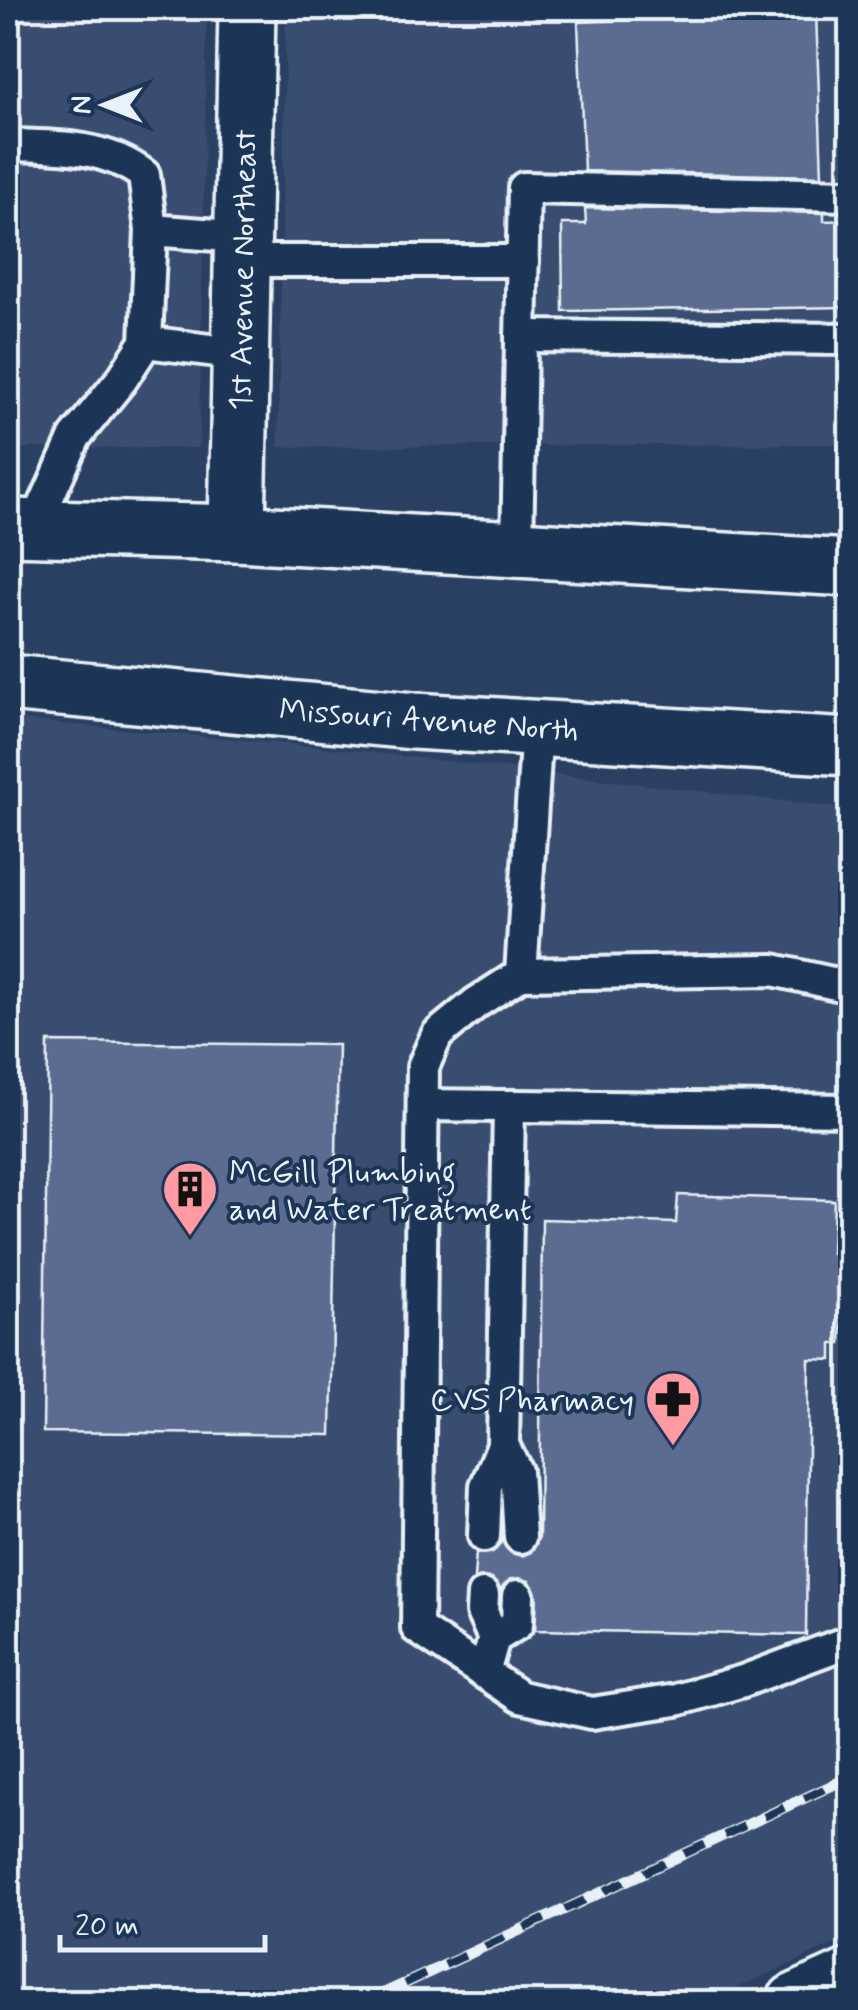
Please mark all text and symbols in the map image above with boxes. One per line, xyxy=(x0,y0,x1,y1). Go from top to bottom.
north arrow xyxy=(55,55,155,155)
text: N xyxy=(64,96,101,114)
street label: 1st Avenue Northeast xyxy=(221,129,267,411)
street label: Missouri Avenue North xyxy=(278,690,580,752)
place label: McGill Plumbing and Water Treatment xyxy=(229,1152,532,1231)
building icon: McGill Plumbing and Water Treatment xyxy=(160,1159,220,1238)
pharmacy icon: CVS Pharmacy xyxy=(643,1369,703,1448)
place label: CVS Pharmacy xyxy=(430,1380,634,1422)
scale bar xyxy=(60,1890,265,1952)
text: 20 m xyxy=(75,1907,139,1946)

